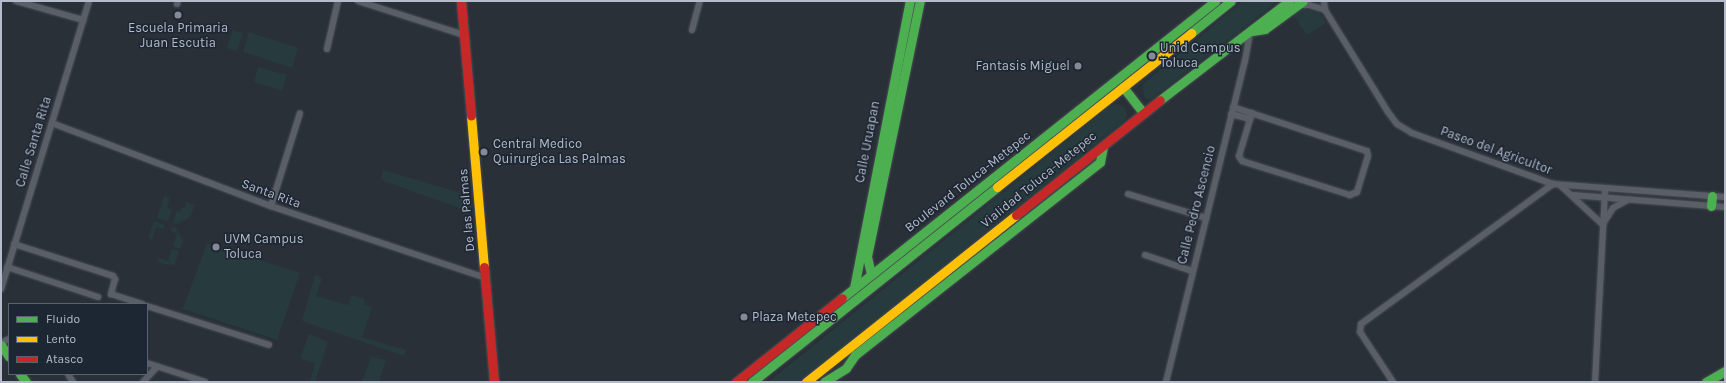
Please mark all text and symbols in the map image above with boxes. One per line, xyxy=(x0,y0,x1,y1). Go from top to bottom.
marker: Escuela Primaria Juan Escutia xyxy=(173,10,183,20)
place label: Escuela Primaria Juan Escutia xyxy=(128,21,228,52)
place label: Unid Campus Toluca xyxy=(1160,41,1241,72)
marker: Unid Campus Toluca xyxy=(1147,51,1157,61)
place label: Fantasis Miguel xyxy=(975,58,1070,74)
marker: Fantasis Miguel xyxy=(1073,61,1083,71)
street label: Calle Santa Rita xyxy=(13,95,55,189)
street label: Calle Uruapan xyxy=(852,100,884,184)
street label: Paseo del Agricultor xyxy=(1438,124,1554,178)
street label: Boulevard Toluca-Metepec xyxy=(902,128,1034,236)
street label: Vialidad Toluca-Metepec xyxy=(978,129,1100,231)
place label: Central Medico Quirurgica Las Palmas xyxy=(493,137,626,168)
street label: Calle Pedro Ascencio xyxy=(1175,144,1219,266)
marker: Central Medico Quirurgica Las Palmas xyxy=(478,146,490,158)
street label: De las Palmas xyxy=(456,168,478,252)
street label: Santa Rita xyxy=(239,176,303,212)
place label: UVM Campus Toluca xyxy=(224,232,303,263)
marker: UVM Campus Toluca xyxy=(211,242,221,252)
legend xyxy=(8,303,148,375)
place label: Plaza Metepec xyxy=(752,309,837,325)
text: Fluido xyxy=(46,312,80,326)
marker: Plaza Metepec xyxy=(739,312,749,322)
text: Lento xyxy=(46,332,76,346)
text: Atasco xyxy=(46,352,83,366)

